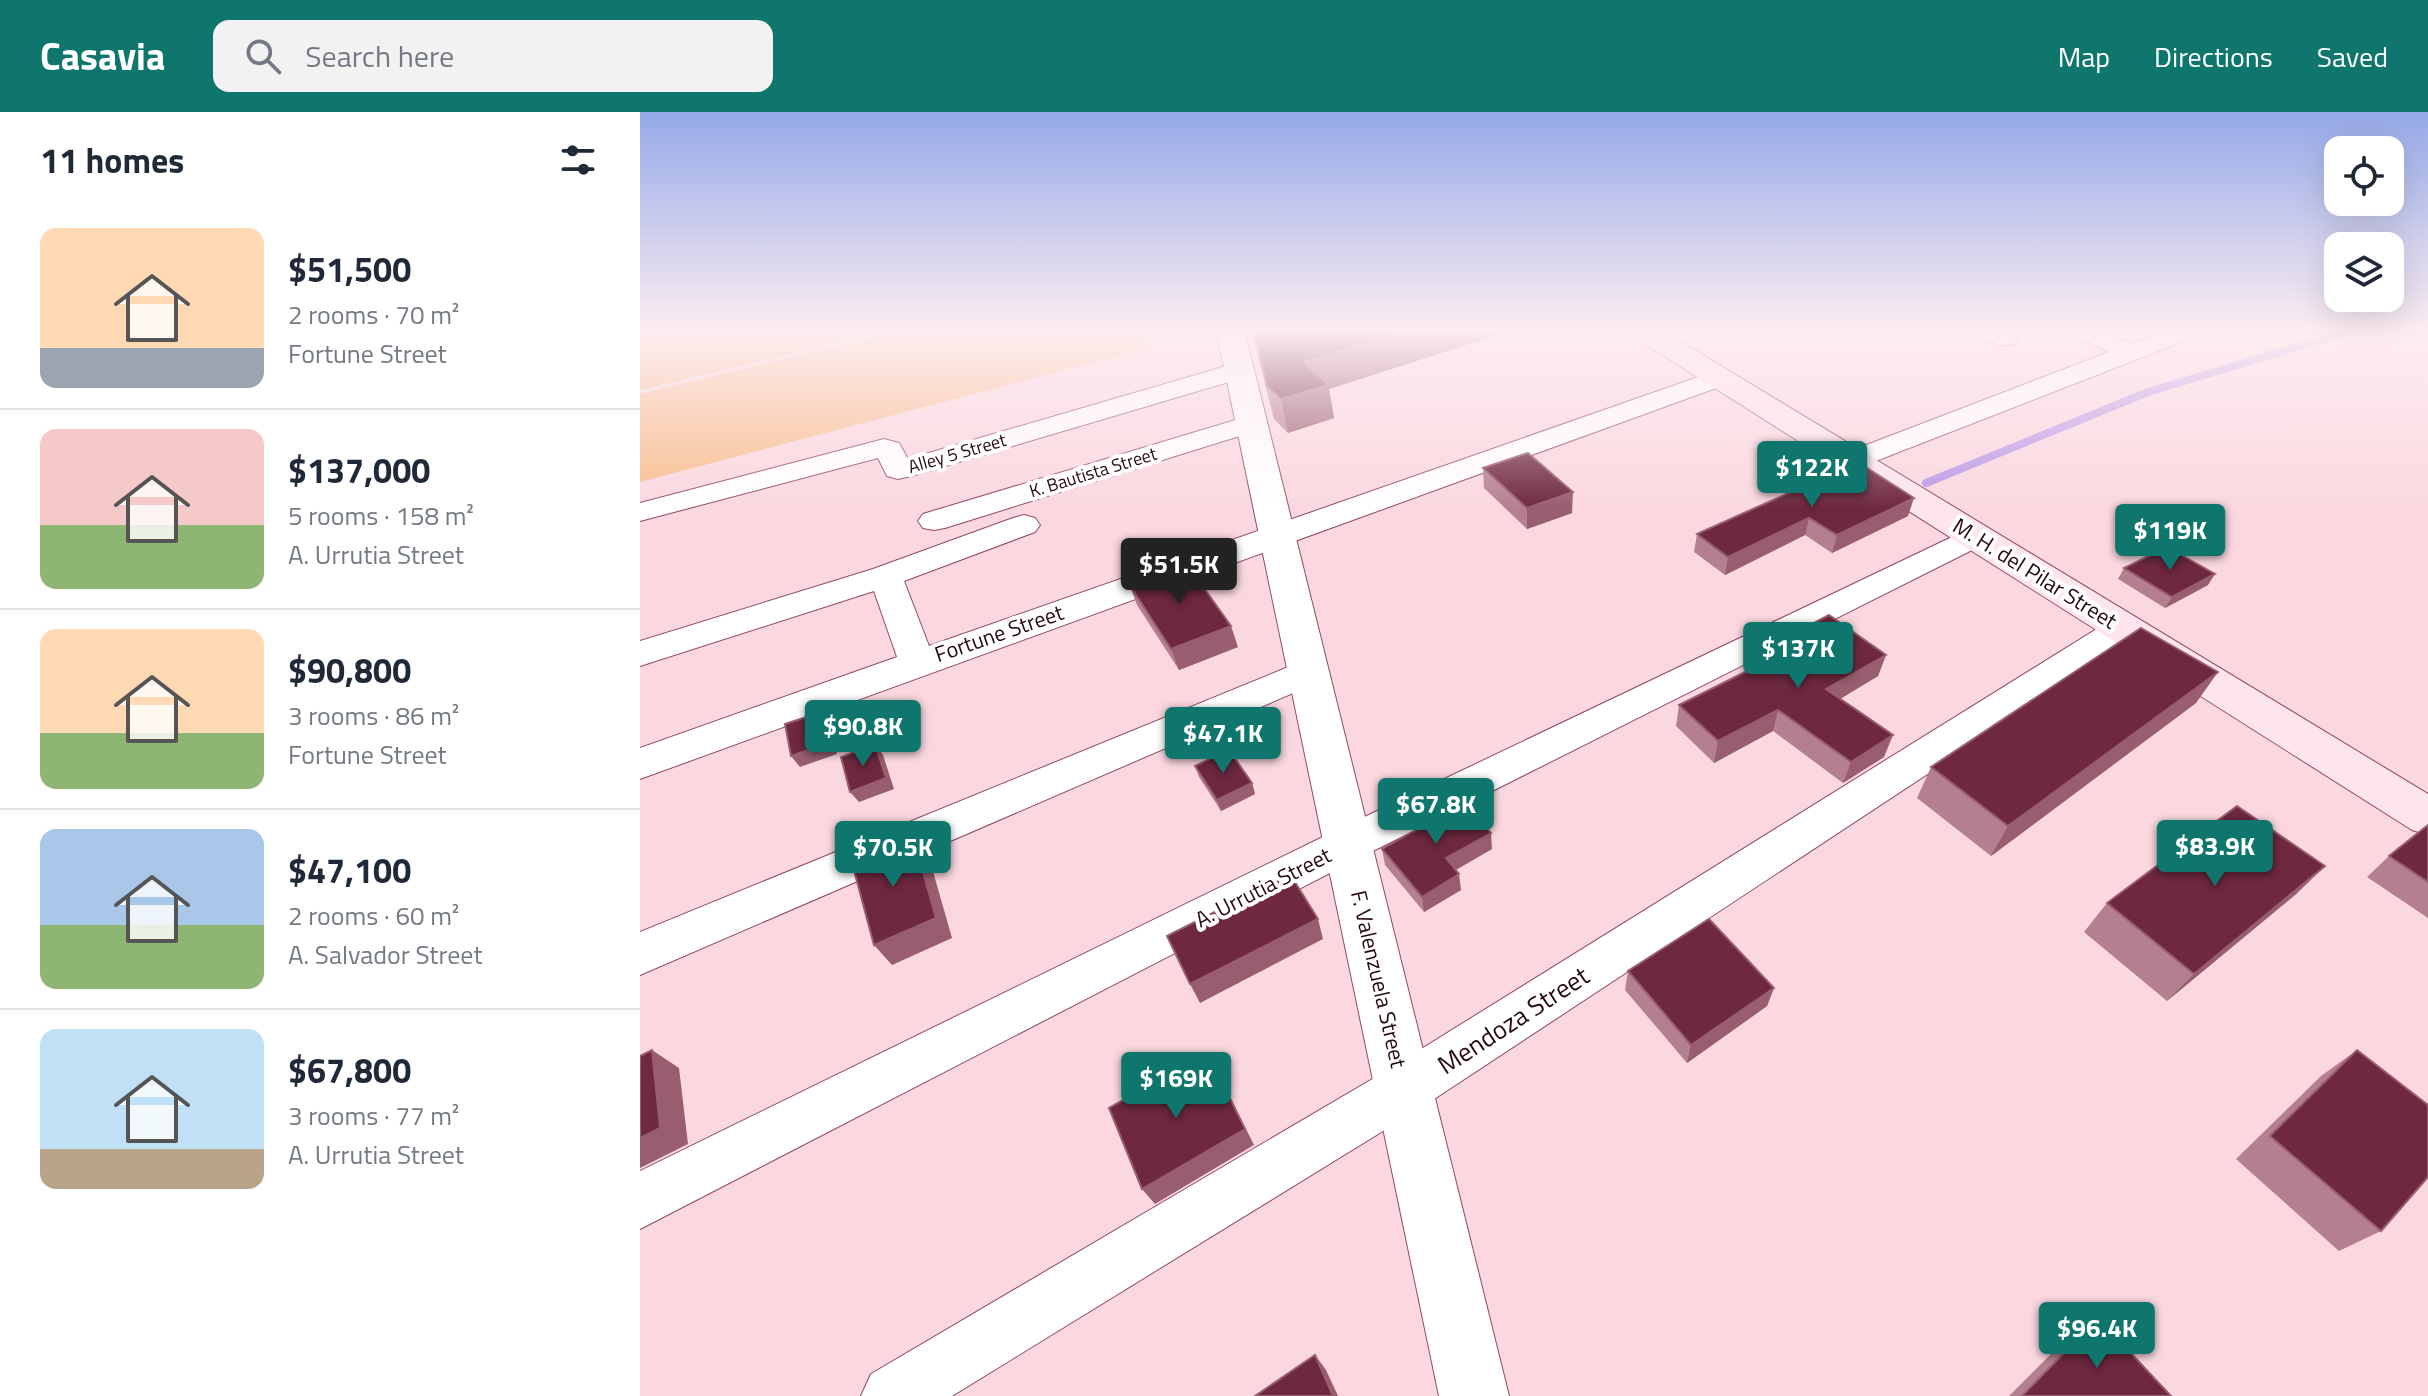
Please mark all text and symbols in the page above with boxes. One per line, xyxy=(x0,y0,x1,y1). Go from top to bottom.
search box xyxy=(213,20,773,92)
text: Casavia xyxy=(40,27,165,85)
text: Search here xyxy=(305,33,454,79)
icon: search xyxy=(241,34,285,78)
text: Map xyxy=(2058,35,2110,78)
text: Directions xyxy=(2154,35,2273,78)
text: Saved xyxy=(2317,35,2388,78)
text: 11 homes xyxy=(40,134,184,186)
map controls xyxy=(2324,136,2404,312)
button: locate xyxy=(2324,136,2404,216)
icon: filters xyxy=(556,138,600,182)
button: layers xyxy=(2324,232,2404,312)
text: $51,500 xyxy=(288,243,411,295)
icon: home xyxy=(104,260,200,356)
text: 2 rooms · 70 m² xyxy=(288,295,459,334)
text: Fortune Street xyxy=(288,334,447,373)
street label: Alley 5 Street xyxy=(905,426,1010,480)
street label: K. Bautista Street xyxy=(1026,440,1161,504)
pin: $122K xyxy=(1756,441,1868,509)
text: $137,000 xyxy=(288,444,430,496)
text: $122K xyxy=(1775,447,1849,486)
icon: home xyxy=(104,461,200,557)
text: 5 rooms · 158 m² xyxy=(288,496,474,535)
pin: $119K xyxy=(2114,504,2226,572)
street label: M. H. del Pilar Street xyxy=(1946,509,2124,637)
text: $119K xyxy=(2133,510,2207,549)
text: A. Urrutia Street xyxy=(288,535,464,574)
pin: $51.5K xyxy=(1114,538,1244,606)
text: $51.5K xyxy=(1139,544,1219,583)
street label: Fortune Street xyxy=(930,595,1068,671)
pin: $137K xyxy=(1742,622,1854,690)
text: $137K xyxy=(1761,628,1835,667)
text: $90,800 xyxy=(288,644,411,696)
icon: home xyxy=(104,661,200,757)
text: 3 rooms · 86 m² xyxy=(288,696,459,735)
pin: $90.8K xyxy=(798,700,928,768)
text: $90.8K xyxy=(823,706,903,745)
pin: $47.1K xyxy=(1158,707,1288,775)
text: $47.1K xyxy=(1183,713,1263,752)
text: Fortune Street xyxy=(288,735,447,774)
pin: $67.8K xyxy=(1371,778,1501,846)
text: $67.8K xyxy=(1396,784,1476,823)
pin: $83.9K xyxy=(2150,820,2280,888)
pin: $70.5K xyxy=(828,821,958,889)
text: $83.9K xyxy=(2175,826,2255,865)
text: $70.5K xyxy=(853,827,933,866)
street label: A. Urrutia Street xyxy=(1189,838,1337,936)
text: $47,100 xyxy=(288,844,411,896)
icon: home xyxy=(104,861,200,957)
street label: F. Valenzuela Street xyxy=(1342,887,1416,1071)
text: 2 rooms · 60 m² xyxy=(288,896,459,935)
text: A. Salvador Street xyxy=(288,935,483,974)
street label: Mendoza Street xyxy=(1429,956,1597,1084)
text: $67,800 xyxy=(288,1044,411,1096)
pin: $169K xyxy=(1120,1052,1232,1120)
text: $169K xyxy=(1139,1058,1213,1097)
icon: home xyxy=(104,1061,200,1157)
text: 3 rooms · 77 m² xyxy=(288,1096,459,1135)
text: A. Urrutia Street xyxy=(288,1135,464,1174)
pin: $96.4K xyxy=(2032,1302,2162,1370)
text: $96.4K xyxy=(2057,1308,2137,1347)

